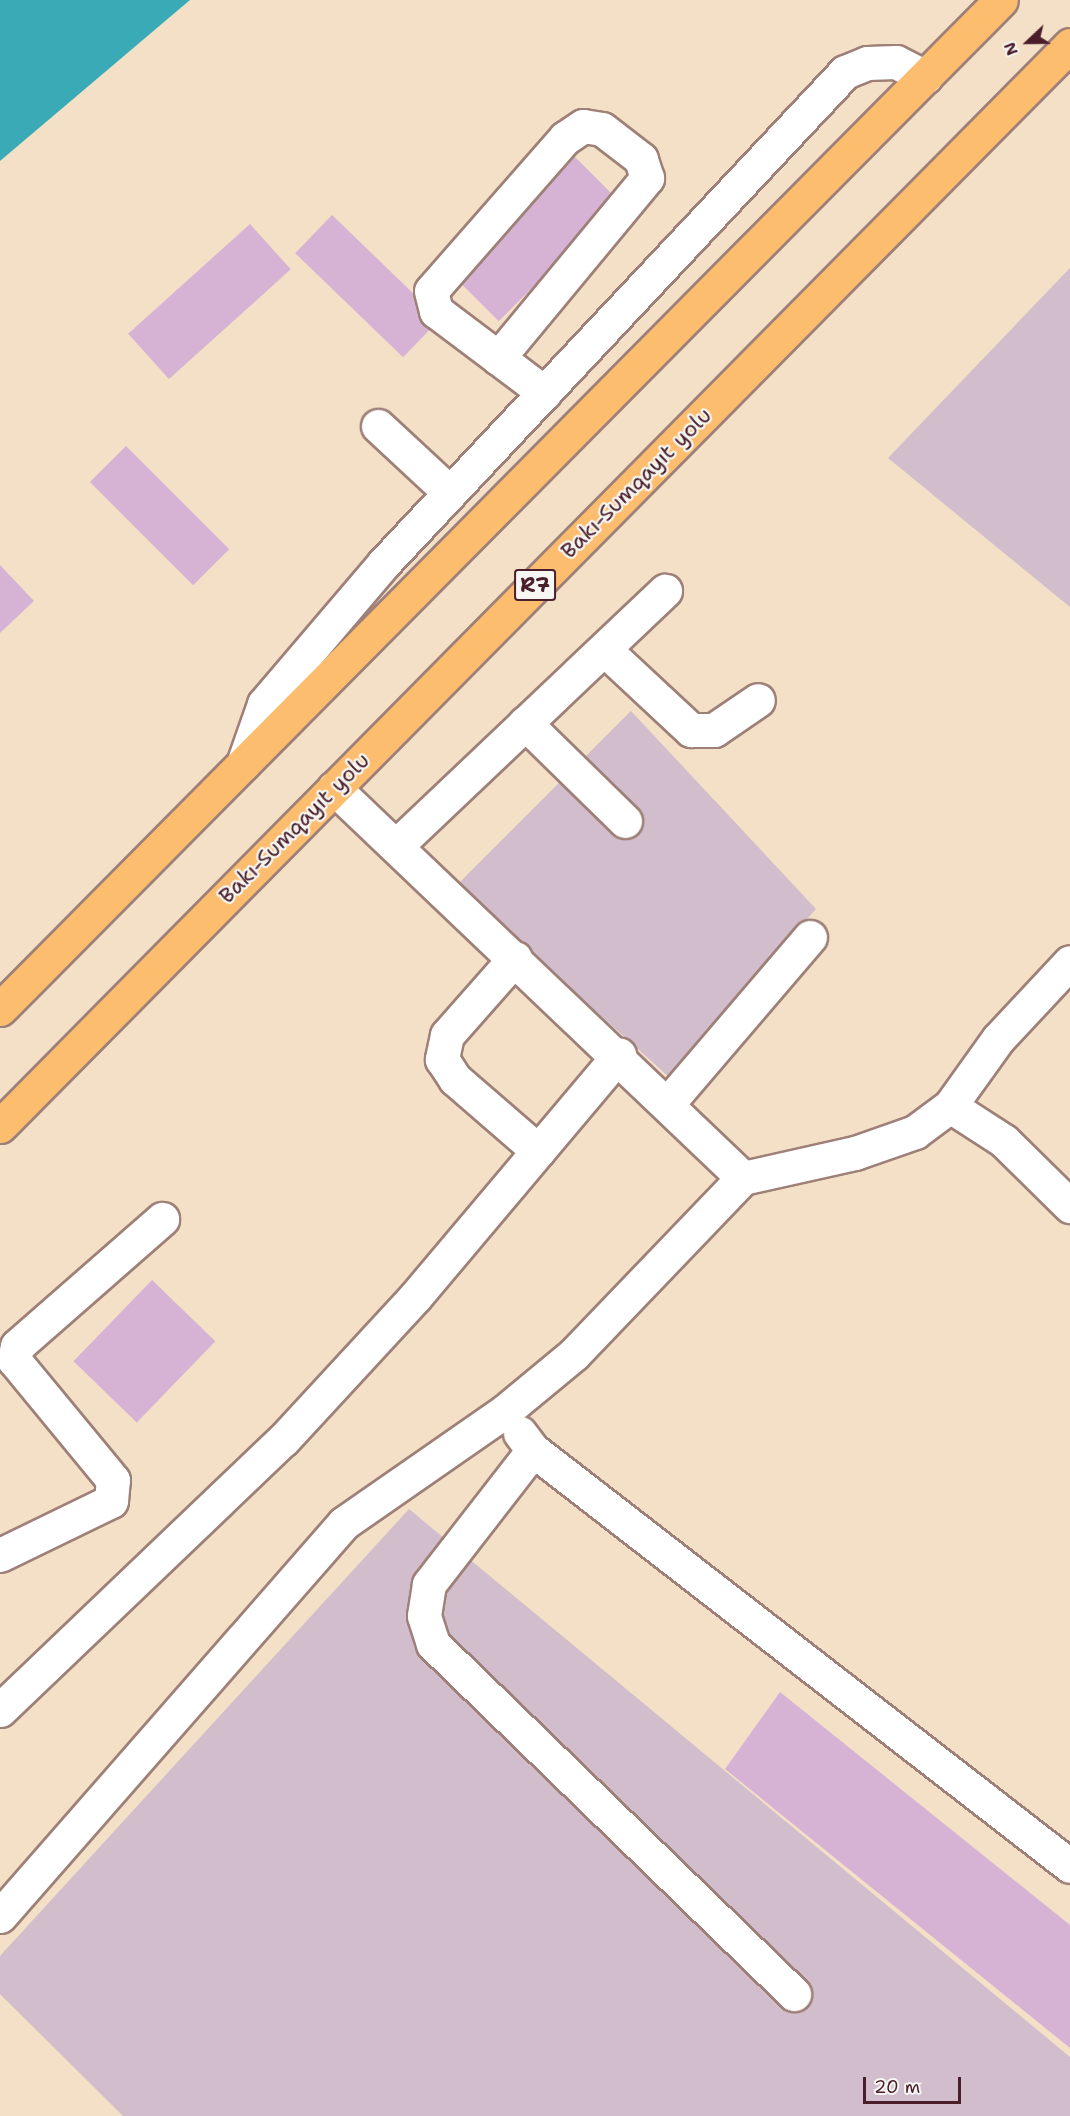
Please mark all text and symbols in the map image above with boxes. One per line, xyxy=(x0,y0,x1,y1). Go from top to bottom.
north arrow xyxy=(998,12,1058,72)
text: N xyxy=(999,39,1023,59)
street label: Bakı-Sumqayıt yolu xyxy=(555,402,717,564)
road number: R7 xyxy=(514,567,556,603)
street label: Bakı-Sumqayıt yolu xyxy=(213,747,375,909)
scale bar xyxy=(866,2065,964,2103)
text: 20 m xyxy=(874,2075,920,2099)

